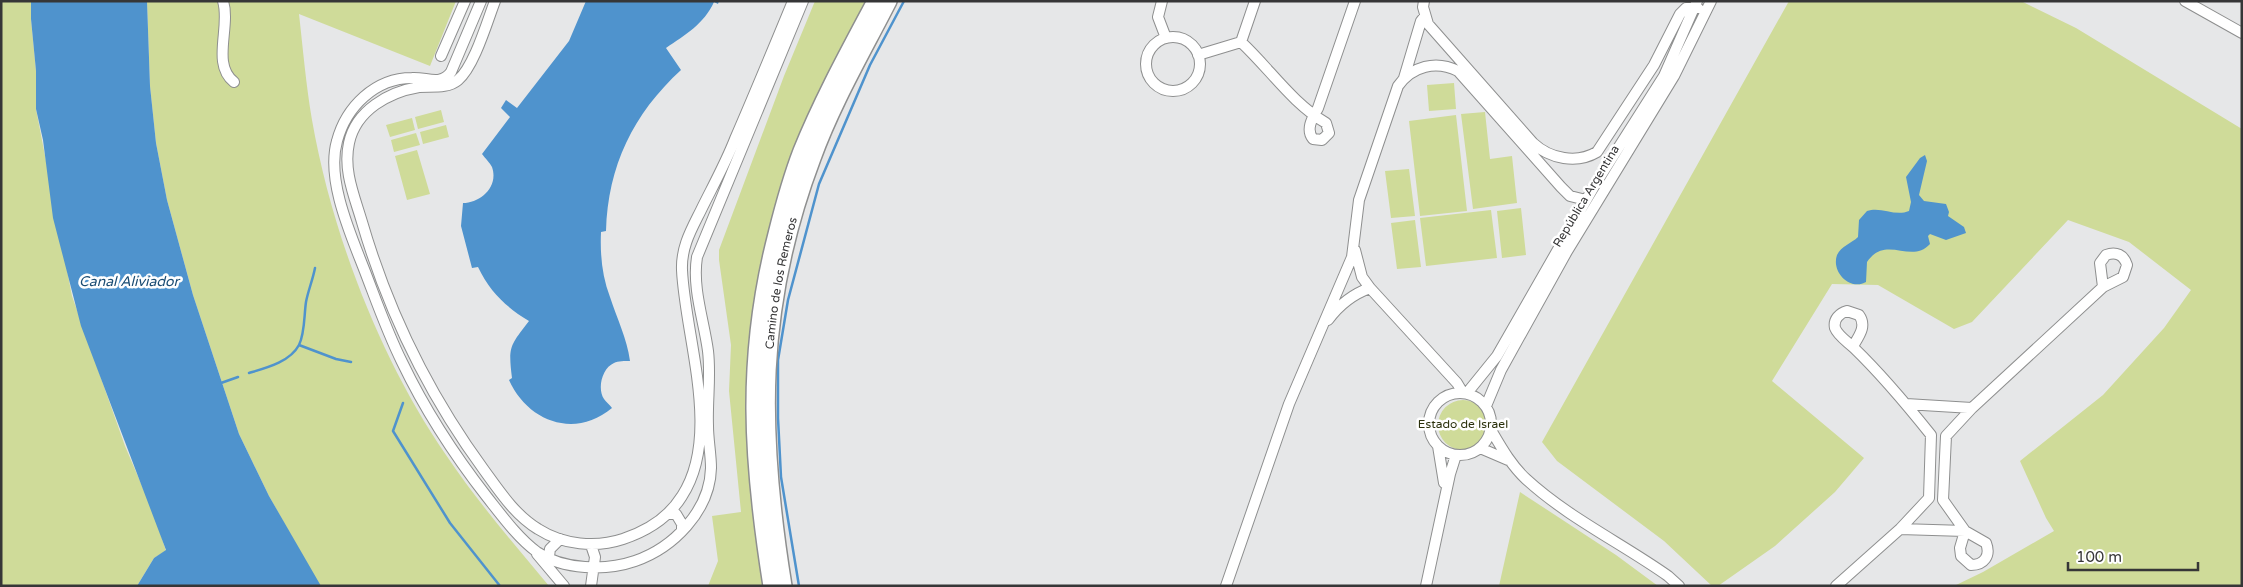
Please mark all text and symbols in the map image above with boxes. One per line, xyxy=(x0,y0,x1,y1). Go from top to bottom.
street label: República Argentina xyxy=(1550,142,1622,250)
street label: Camino de los Remeros xyxy=(762,215,800,350)
water label: Canal Aliviador xyxy=(79,273,181,290)
park label: Estado de Israel xyxy=(1418,417,1508,431)
scale bar xyxy=(2068,540,2198,572)
text: 100 m xyxy=(2076,548,2122,566)

